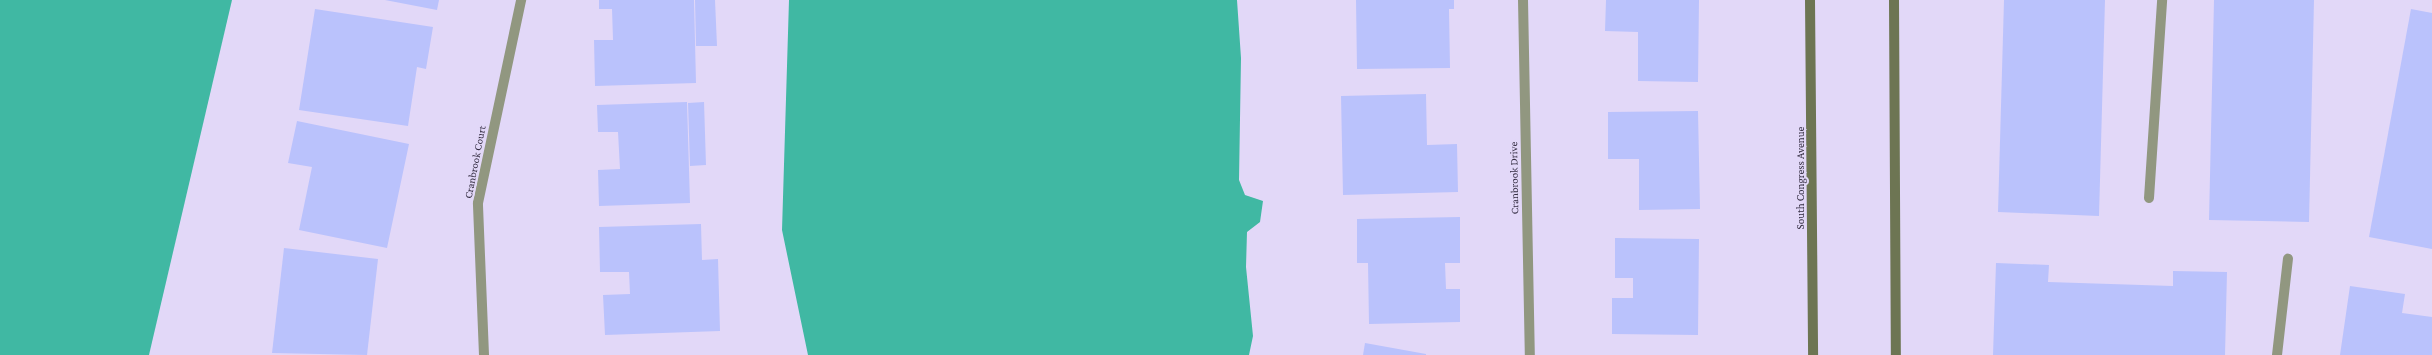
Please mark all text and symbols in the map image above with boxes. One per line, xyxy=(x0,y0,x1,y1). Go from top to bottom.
street label: Cranbrook Court xyxy=(461,124,489,200)
street label: South Congress Avenue xyxy=(1793,127,1807,229)
street label: Cranbrook Drive xyxy=(1507,142,1521,214)

